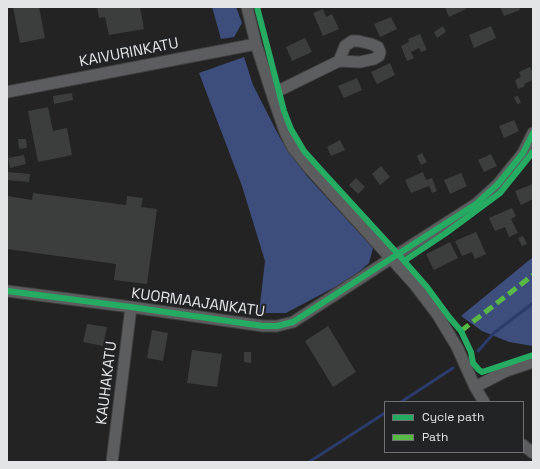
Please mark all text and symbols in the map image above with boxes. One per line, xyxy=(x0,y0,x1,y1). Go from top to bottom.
street label: KAIVURINKATU xyxy=(78,35,180,71)
street label: KUORMAAJANKATU xyxy=(130,285,266,321)
street label: KAUHAKATU xyxy=(93,340,121,426)
legend xyxy=(384,401,524,453)
text: Cycle path xyxy=(422,409,484,425)
text: Path xyxy=(422,429,448,445)

